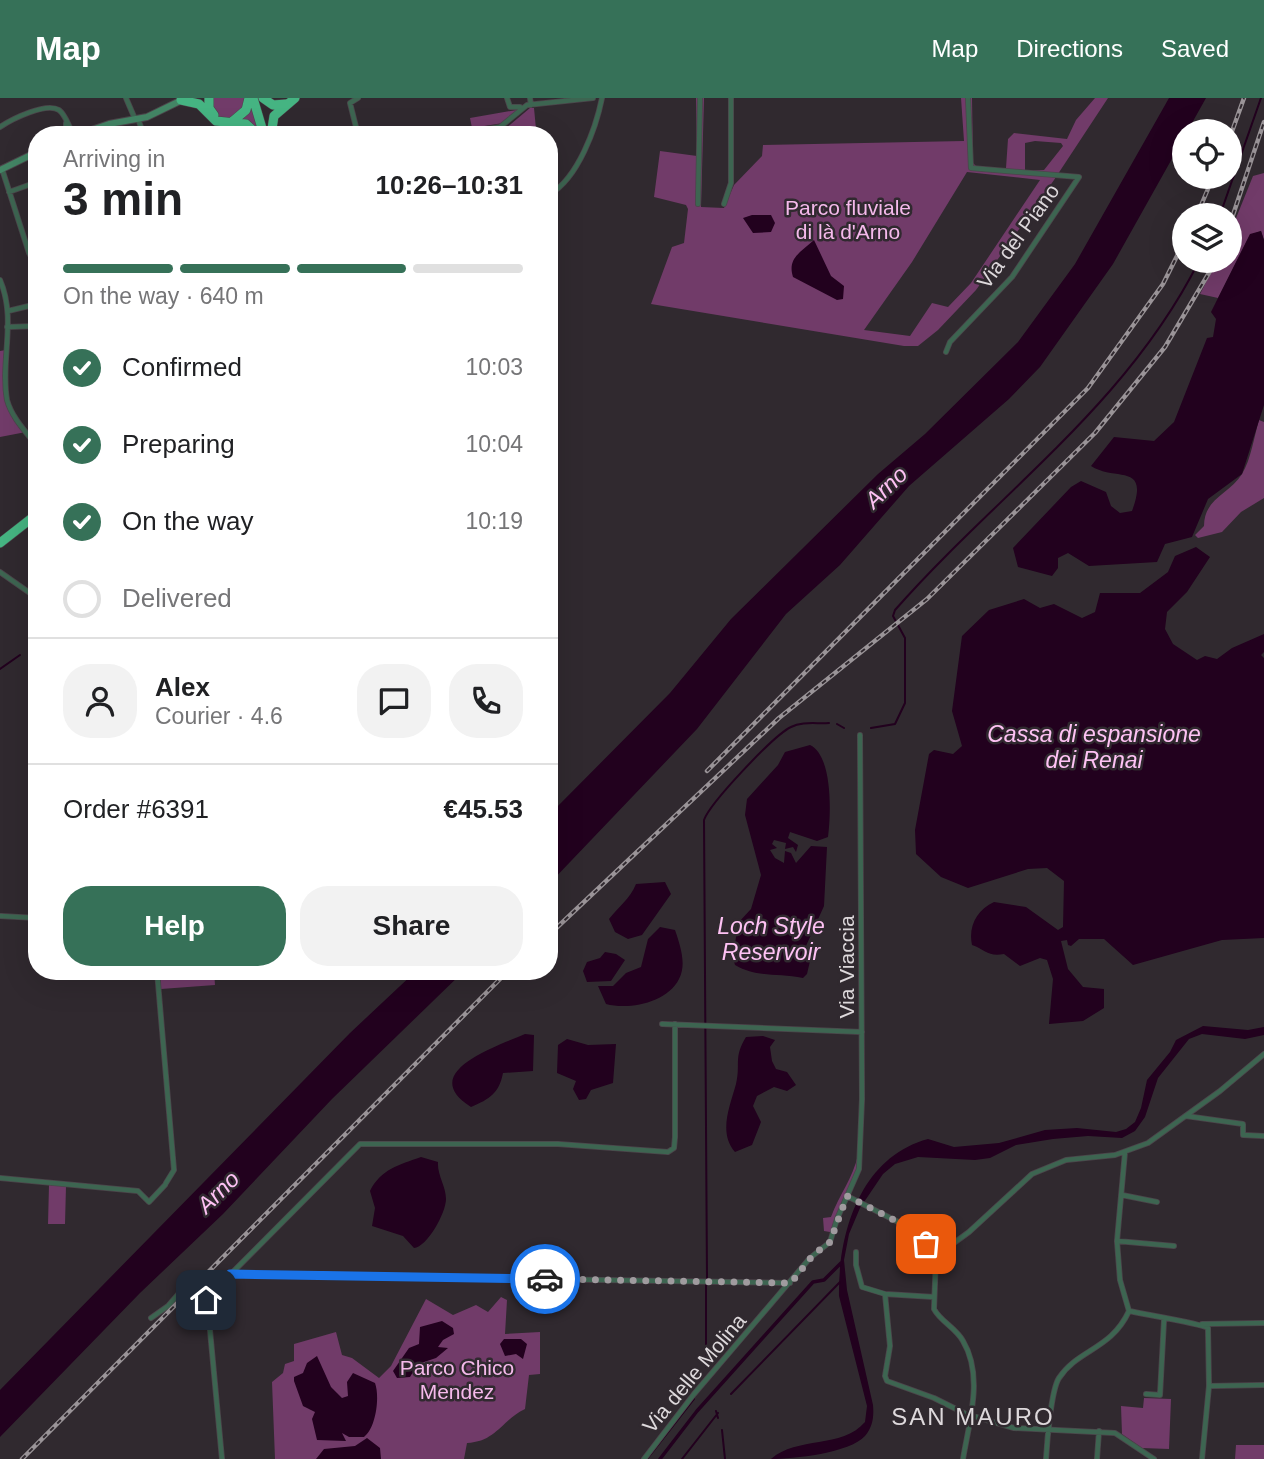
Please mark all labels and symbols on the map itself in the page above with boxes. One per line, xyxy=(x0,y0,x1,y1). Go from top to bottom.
street label: Via del Piano xyxy=(972,179,1064,293)
park label: Parco fluviale di là d'Arno xyxy=(785,196,911,243)
water label: Arno xyxy=(858,461,913,515)
water label: Cassa di espansione dei Renai xyxy=(987,721,1201,773)
water label: Loch Style Reservoir xyxy=(717,913,825,965)
street label: Via Viaccia xyxy=(835,915,858,1019)
water label: Arno xyxy=(190,1165,245,1220)
pin xyxy=(896,1214,956,1274)
courier xyxy=(510,1244,580,1314)
pin xyxy=(176,1270,236,1330)
street label: Via delle Molina xyxy=(638,1309,751,1437)
park label: Parco Chico Mendez xyxy=(400,1356,514,1403)
district label: SAN MAURO xyxy=(891,1403,1055,1430)

